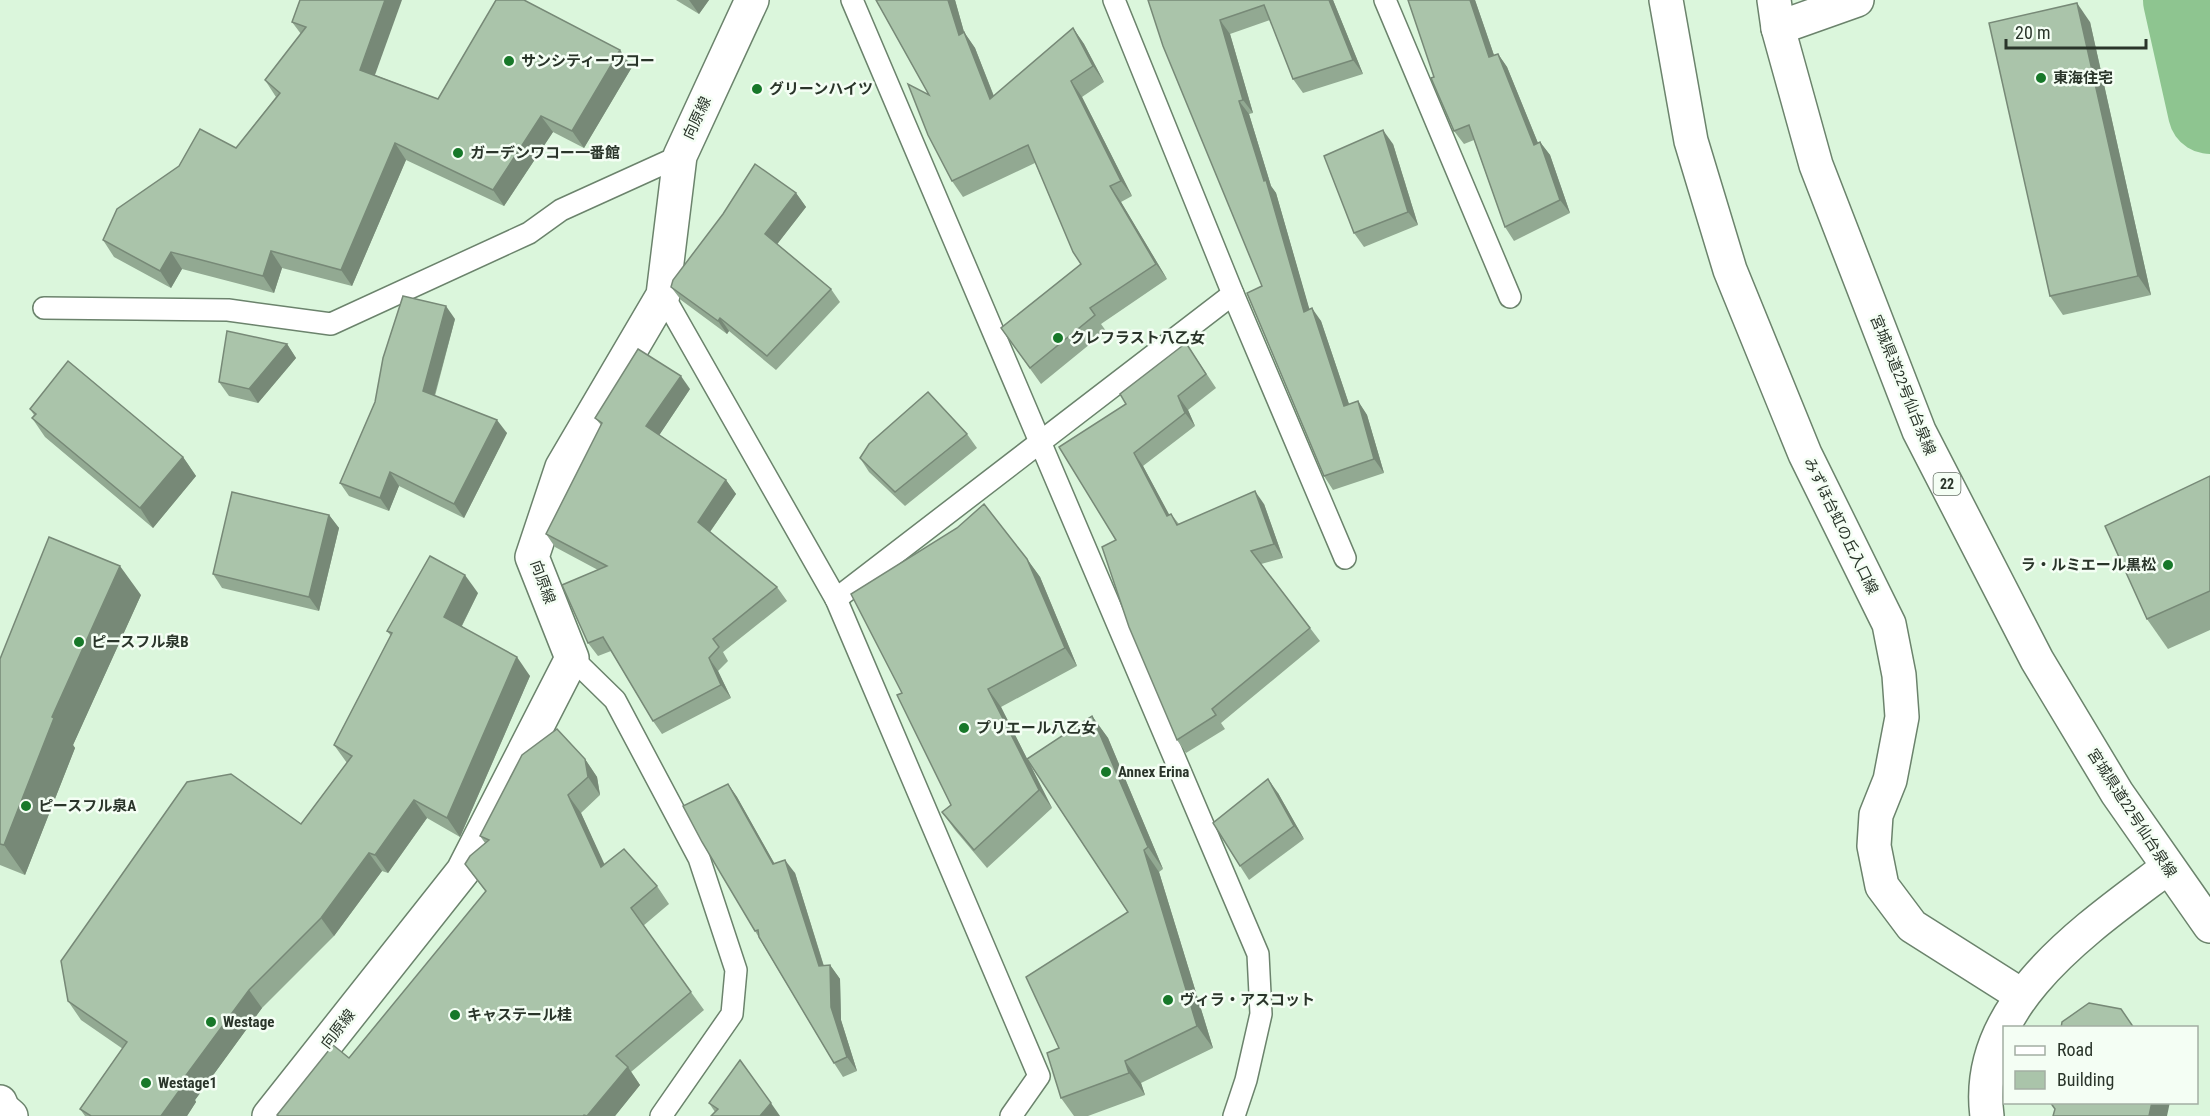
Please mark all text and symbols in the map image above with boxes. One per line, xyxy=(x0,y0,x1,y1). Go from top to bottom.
scale bar xyxy=(2006,12,2146,50)
text: 20 m xyxy=(2015,22,2050,43)
place label: サンシティーワコー xyxy=(521,52,655,70)
marker: サンシティーワコー xyxy=(502,54,516,68)
place label: 東海住宅 xyxy=(2053,69,2113,87)
marker: 東海住宅 xyxy=(2034,71,2048,85)
place label: グリーンハイツ xyxy=(769,80,873,98)
marker: グリーンハイツ xyxy=(750,82,764,96)
street label: 向原線 xyxy=(679,94,715,142)
place label: ガーデンワコー一番館 xyxy=(470,144,620,162)
marker: ガーデンワコー一番館 xyxy=(451,146,465,160)
street label: 宮城県道22号仙台泉線 xyxy=(1867,312,1939,458)
place label: クレフラスト八乙女 xyxy=(1070,329,1205,347)
marker: クレフラスト八乙女 xyxy=(1051,331,1065,345)
street label: みずほ台虹の丘入口線 xyxy=(1800,455,1882,597)
road number: 22 xyxy=(1934,473,1960,495)
place label: ラ・ルミエール黒松 xyxy=(2021,556,2156,574)
street label: 向原線 xyxy=(527,558,559,606)
marker: ラ・ルミエール黒松 xyxy=(2161,558,2175,572)
place label: ピースフル泉B xyxy=(91,633,189,651)
marker: ピースフル泉B xyxy=(72,635,86,649)
place label: プリエール八乙女 xyxy=(976,719,1096,737)
marker: プリエール八乙女 xyxy=(957,721,971,735)
street label: 宮城県道22号仙台泉線 xyxy=(2084,745,2180,881)
place label: Annex Erina xyxy=(1118,763,1189,781)
marker: Annex Erina xyxy=(1099,765,1113,779)
place label: ピースフル泉A xyxy=(38,797,136,815)
marker: ピースフル泉A xyxy=(19,799,33,813)
place label: ヴィラ・アスコット xyxy=(1180,991,1315,1009)
marker: ヴィラ・アスコット xyxy=(1161,993,1175,1007)
street label: 向原線 xyxy=(317,1006,359,1052)
place label: キャステール桂 xyxy=(467,1006,572,1024)
marker: キャステール桂 xyxy=(448,1008,462,1022)
place label: Westage xyxy=(223,1013,274,1031)
marker: Westage xyxy=(204,1015,218,1029)
legend xyxy=(2003,1026,2198,1104)
text: Road xyxy=(2057,1039,2093,1060)
text: Building xyxy=(2057,1069,2114,1090)
place label: Westage1 xyxy=(158,1074,217,1092)
marker: Westage1 xyxy=(139,1076,153,1090)

